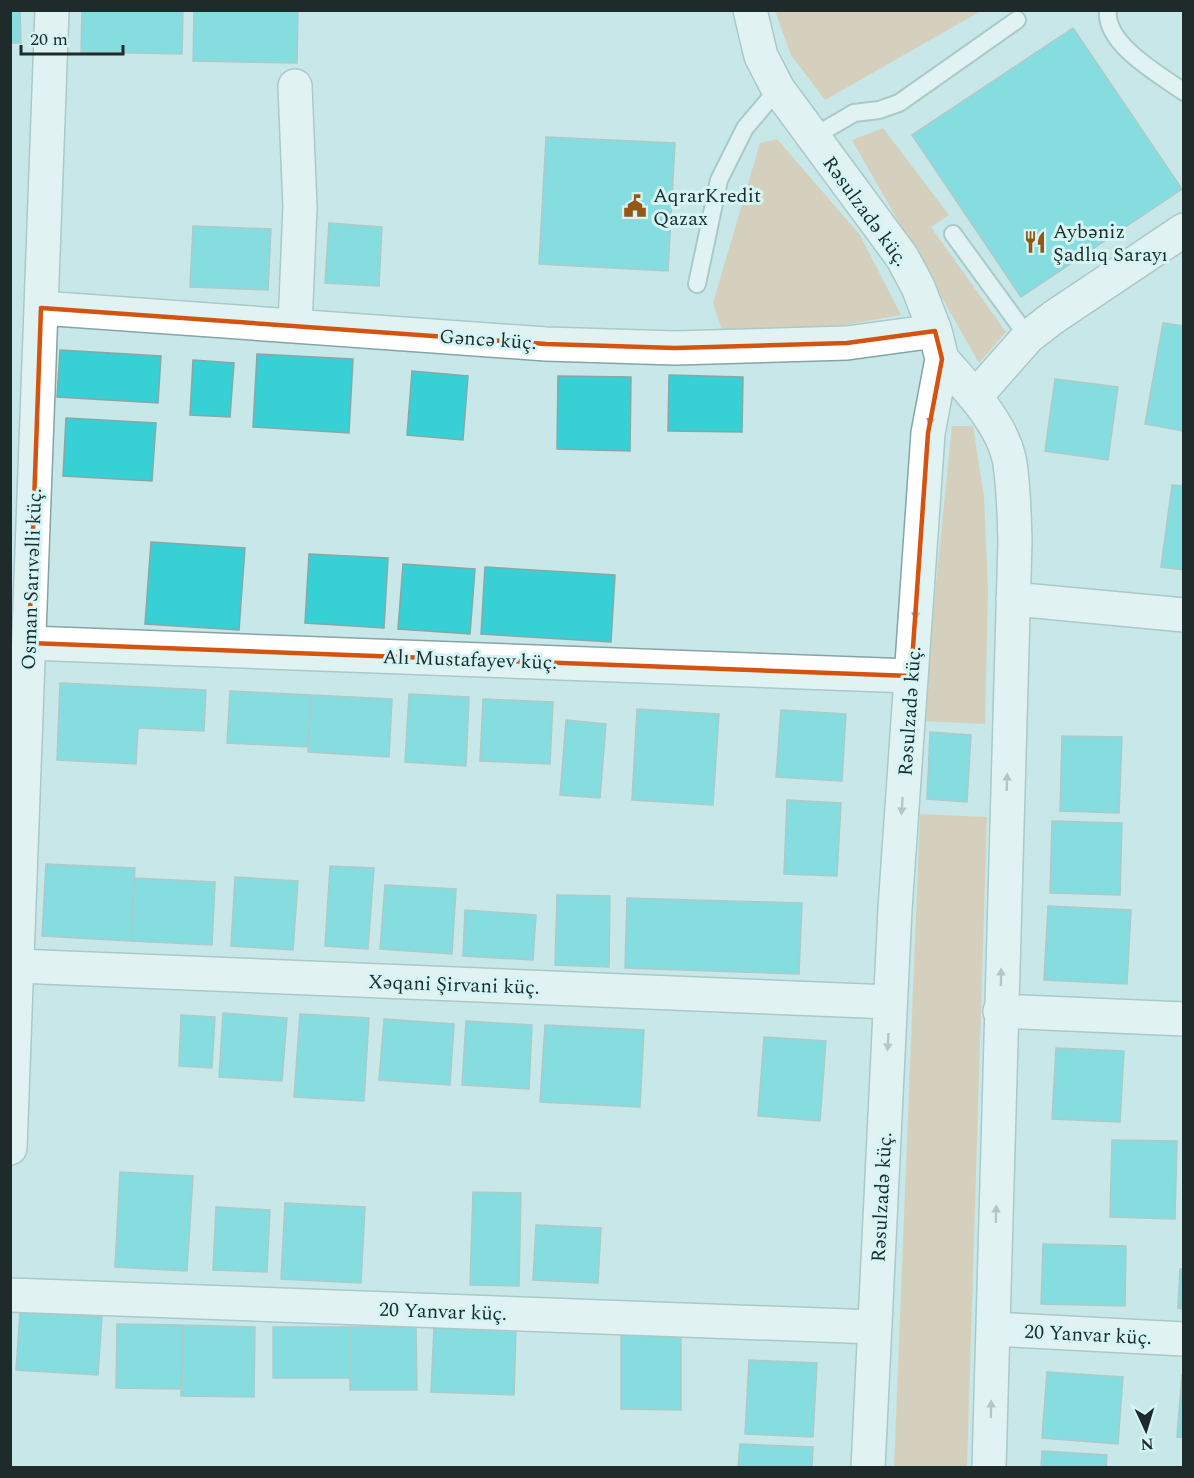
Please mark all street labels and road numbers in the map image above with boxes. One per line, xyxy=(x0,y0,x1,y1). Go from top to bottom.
street label: Rəsulzadə küç. xyxy=(815,150,916,273)
street label: Gəncə küç. xyxy=(438,322,538,358)
street label: Osman Sarıvəlli küç. xyxy=(14,487,50,671)
street label: Alı Mustafayev küç. xyxy=(382,642,558,678)
street label: Rəsulzadə küç. xyxy=(890,645,930,777)
street label: Xəqani Şirvani küç. xyxy=(368,967,540,1003)
street label: Rəsulzadə küç. xyxy=(864,1131,900,1263)
street label: 20 Yanvar küç. xyxy=(378,1295,507,1329)
street label: 20 Yanvar küç. xyxy=(1023,1317,1153,1353)

